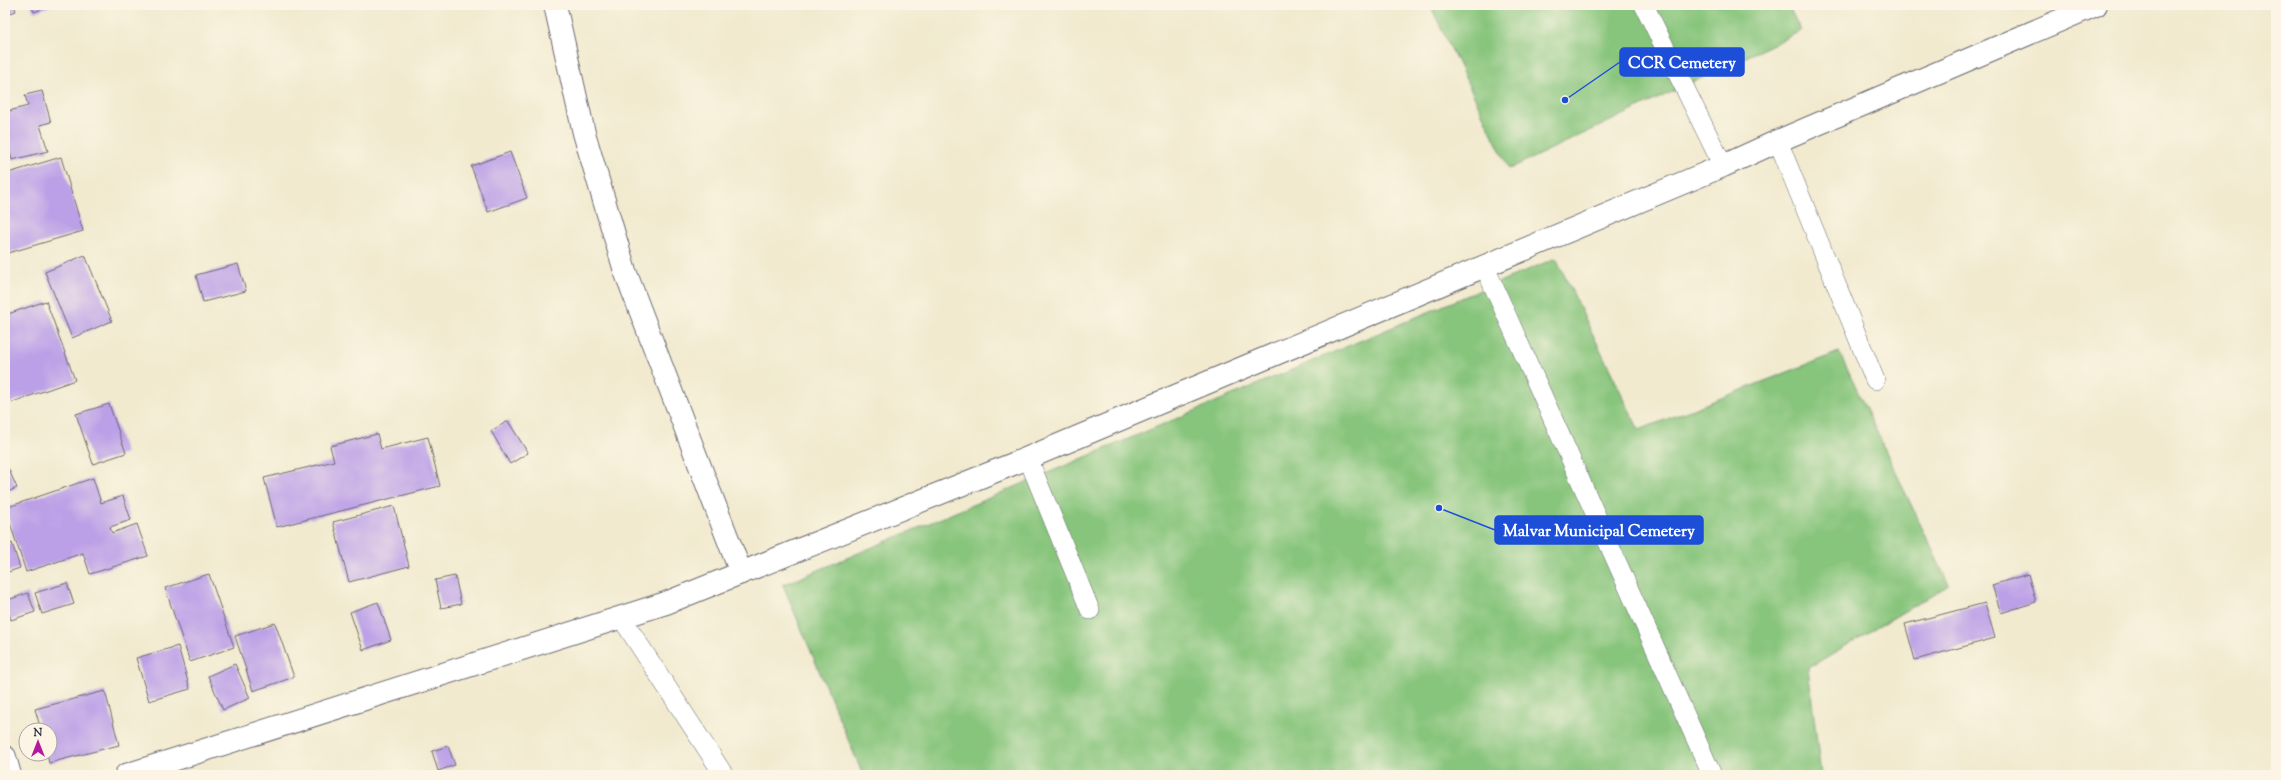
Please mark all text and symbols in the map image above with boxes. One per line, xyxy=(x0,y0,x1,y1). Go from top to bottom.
callout: CCR Cemetery xyxy=(1620,48,1744,76)
text: CCR Cemetery xyxy=(1628,53,1736,76)
callout: Malvar Municipal Cemetery xyxy=(1495,516,1703,544)
text: Malvar Municipal Cemetery xyxy=(1503,521,1695,544)
north arrow xyxy=(18,722,58,762)
text: N xyxy=(33,725,43,741)

